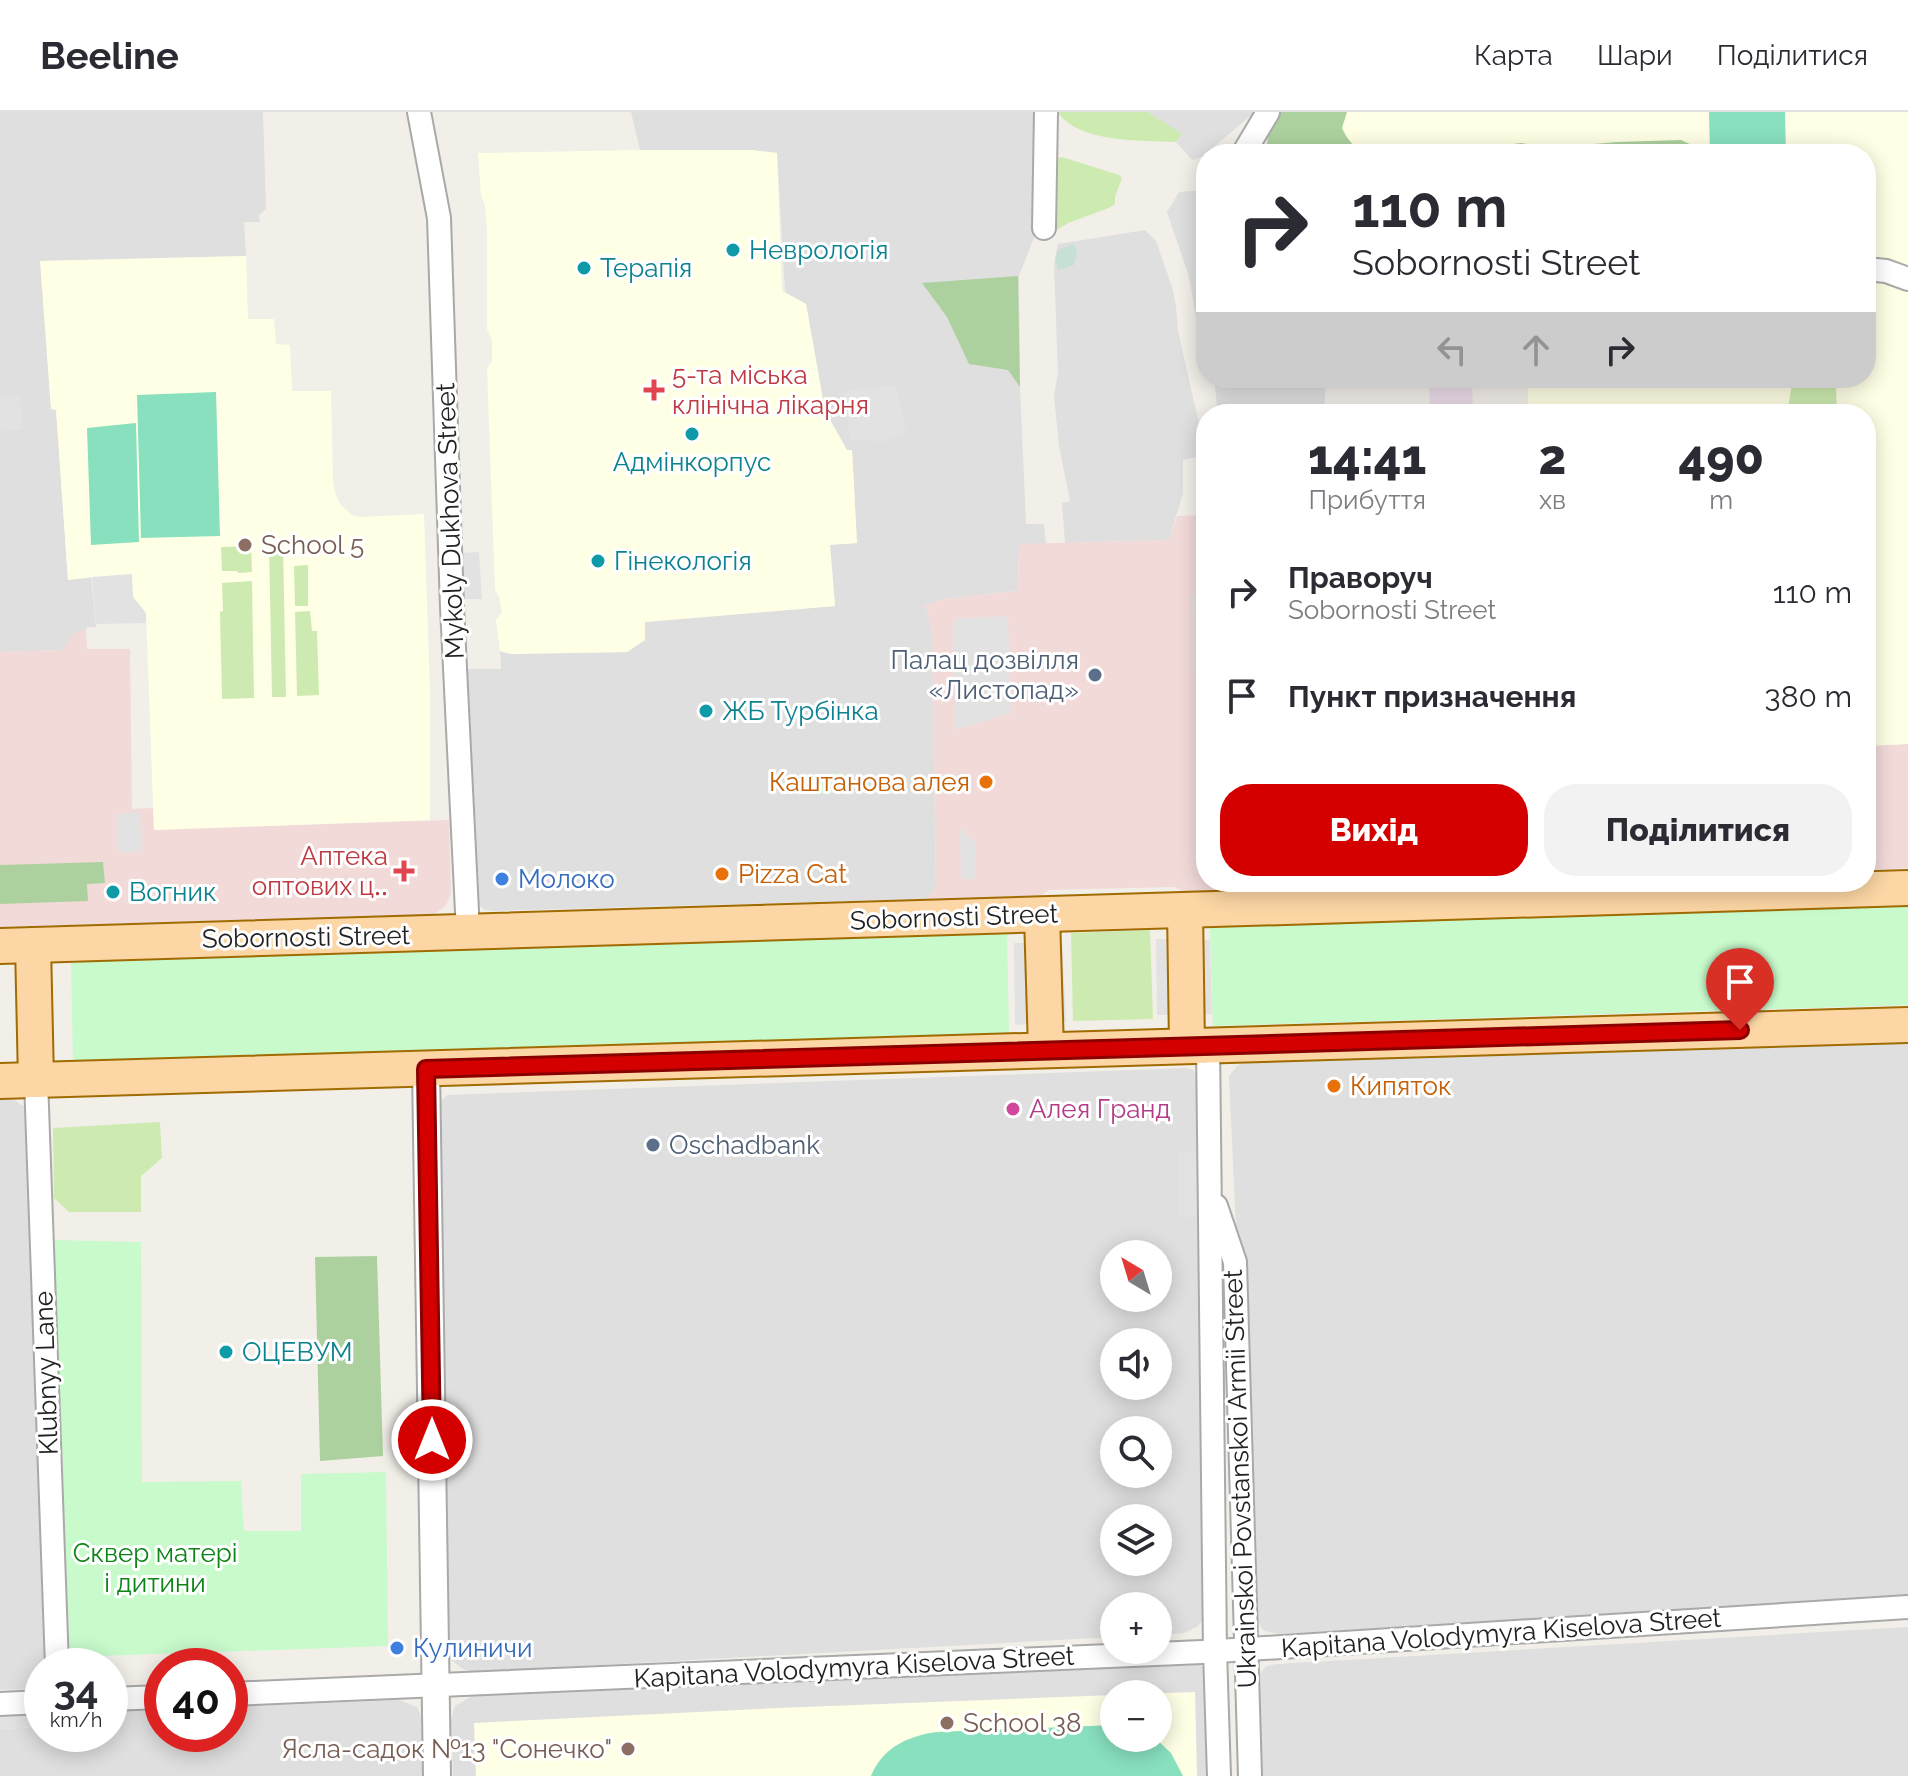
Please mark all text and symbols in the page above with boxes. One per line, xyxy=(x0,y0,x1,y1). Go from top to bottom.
text: Beeline xyxy=(40,33,179,78)
text: Карта xyxy=(1474,39,1553,72)
text: Шари xyxy=(1597,39,1673,72)
text: Поділитися xyxy=(1717,39,1868,72)
text: 110 m xyxy=(1352,174,1507,240)
icon: right xyxy=(1220,176,1324,280)
place label: Неврологія xyxy=(749,235,889,265)
marker: Неврологія xyxy=(724,241,742,259)
text: Sobornosti Street xyxy=(1352,241,1640,283)
place label: Терапія xyxy=(600,253,692,283)
marker: Терапія xyxy=(575,259,593,277)
icon: left xyxy=(1430,328,1474,372)
icon: ahead xyxy=(1514,328,1558,372)
icon: right xyxy=(1598,328,1642,372)
place label: 5-та міська клінічна лікарня xyxy=(672,360,869,420)
marker: 5-та міська клінічна лікарня xyxy=(643,379,665,401)
street label: Mykoly Dukhova Street xyxy=(430,382,470,660)
marker: Адмінкорпус xyxy=(683,425,701,443)
text: 14:41 xyxy=(1308,429,1426,485)
text: 2 xyxy=(1539,429,1566,485)
text: 490 xyxy=(1678,429,1764,485)
place label: Адмінкорпус xyxy=(613,447,771,477)
text: Прибуття xyxy=(1309,485,1426,515)
text: хв xyxy=(1539,485,1566,515)
text: m xyxy=(1709,485,1733,515)
place label: School 5 xyxy=(261,530,364,560)
marker: School 5 xyxy=(236,536,254,554)
place label: Гінекологія xyxy=(614,546,752,576)
marker: Гінекологія xyxy=(589,552,607,570)
text: Праворуч xyxy=(1288,560,1433,595)
icon: right xyxy=(1220,570,1264,614)
text: 110 m xyxy=(1773,575,1852,610)
text: Sobornosti Street xyxy=(1288,595,1496,625)
place label: Палац дозвілля «Листопад» xyxy=(890,645,1079,705)
marker: Палац дозвілля «Листопад» xyxy=(1086,666,1104,684)
icon: arrive xyxy=(1220,674,1264,718)
text: Пункт призначення xyxy=(1288,679,1576,714)
text: 380 m xyxy=(1765,679,1852,714)
place label: ЖБ Турбінка xyxy=(722,696,879,726)
marker: ЖБ Турбінка xyxy=(697,702,715,720)
place label: Каштанова алея xyxy=(769,767,970,797)
marker: Каштанова алея xyxy=(977,773,995,791)
button: Вихід xyxy=(1220,784,1528,876)
button: Поділитися xyxy=(1544,784,1852,876)
place label: Аптека оптових ц‥ xyxy=(252,841,388,901)
place label: Pizza Cat xyxy=(738,859,847,889)
marker: Аптека оптових ц‥ xyxy=(395,862,413,880)
place label: Молоко xyxy=(518,864,615,894)
marker: Pizza Cat xyxy=(713,865,731,883)
marker: Молоко xyxy=(493,870,511,888)
place label: Вогник xyxy=(129,877,216,907)
marker: Вогник xyxy=(104,883,122,901)
street label: Sobornosti Street xyxy=(849,898,1059,936)
street label: Sobornosti Street xyxy=(202,920,411,954)
pin xyxy=(1706,948,1774,1030)
icon: arrive xyxy=(1718,960,1762,1004)
place label: Кипяток xyxy=(1350,1071,1452,1101)
marker: Кипяток xyxy=(1325,1077,1343,1095)
place label: Алея Гранд xyxy=(1029,1094,1171,1124)
marker: Алея Гранд xyxy=(1004,1100,1022,1118)
place label: Oschadbank xyxy=(669,1130,820,1160)
marker: Oschadbank xyxy=(644,1136,662,1154)
north arrow xyxy=(1100,1240,1172,1312)
map controls xyxy=(1100,1240,1172,1752)
street label: Ukrainskoi Povstanskoi Armii Street xyxy=(1218,1269,1262,1689)
street label: Klubnyy Lane xyxy=(28,1291,64,1455)
button: sound xyxy=(1100,1328,1172,1400)
place label: ОЦЕВУМ xyxy=(242,1337,353,1367)
marker: ОЦЕВУМ xyxy=(217,1343,235,1361)
position arrow xyxy=(390,1398,474,1482)
button: search xyxy=(1100,1416,1172,1488)
button: layers xyxy=(1100,1504,1172,1576)
park label: Сквер матері і дитини xyxy=(73,1538,237,1598)
button: + xyxy=(1100,1592,1172,1664)
street label: Kapitana Volodymyra Kiselova Street xyxy=(1280,1603,1722,1663)
place label: Кулиничи xyxy=(413,1633,532,1663)
marker: Кулиничи xyxy=(388,1639,406,1657)
street label: Kapitana Volodymyra Kiselova Street xyxy=(633,1640,1075,1694)
speed limit sign: 40 xyxy=(144,1648,248,1752)
text: 34 xyxy=(53,1666,99,1713)
button: − xyxy=(1100,1680,1172,1752)
text: km/h xyxy=(50,1708,102,1732)
place label: School 38 xyxy=(963,1708,1081,1738)
marker: School 38 xyxy=(938,1714,956,1732)
place label: Ясла-садок №13 "Сонечко" xyxy=(281,1734,612,1764)
marker: Ясла-садок №13 "Сонечко" xyxy=(619,1740,637,1758)

